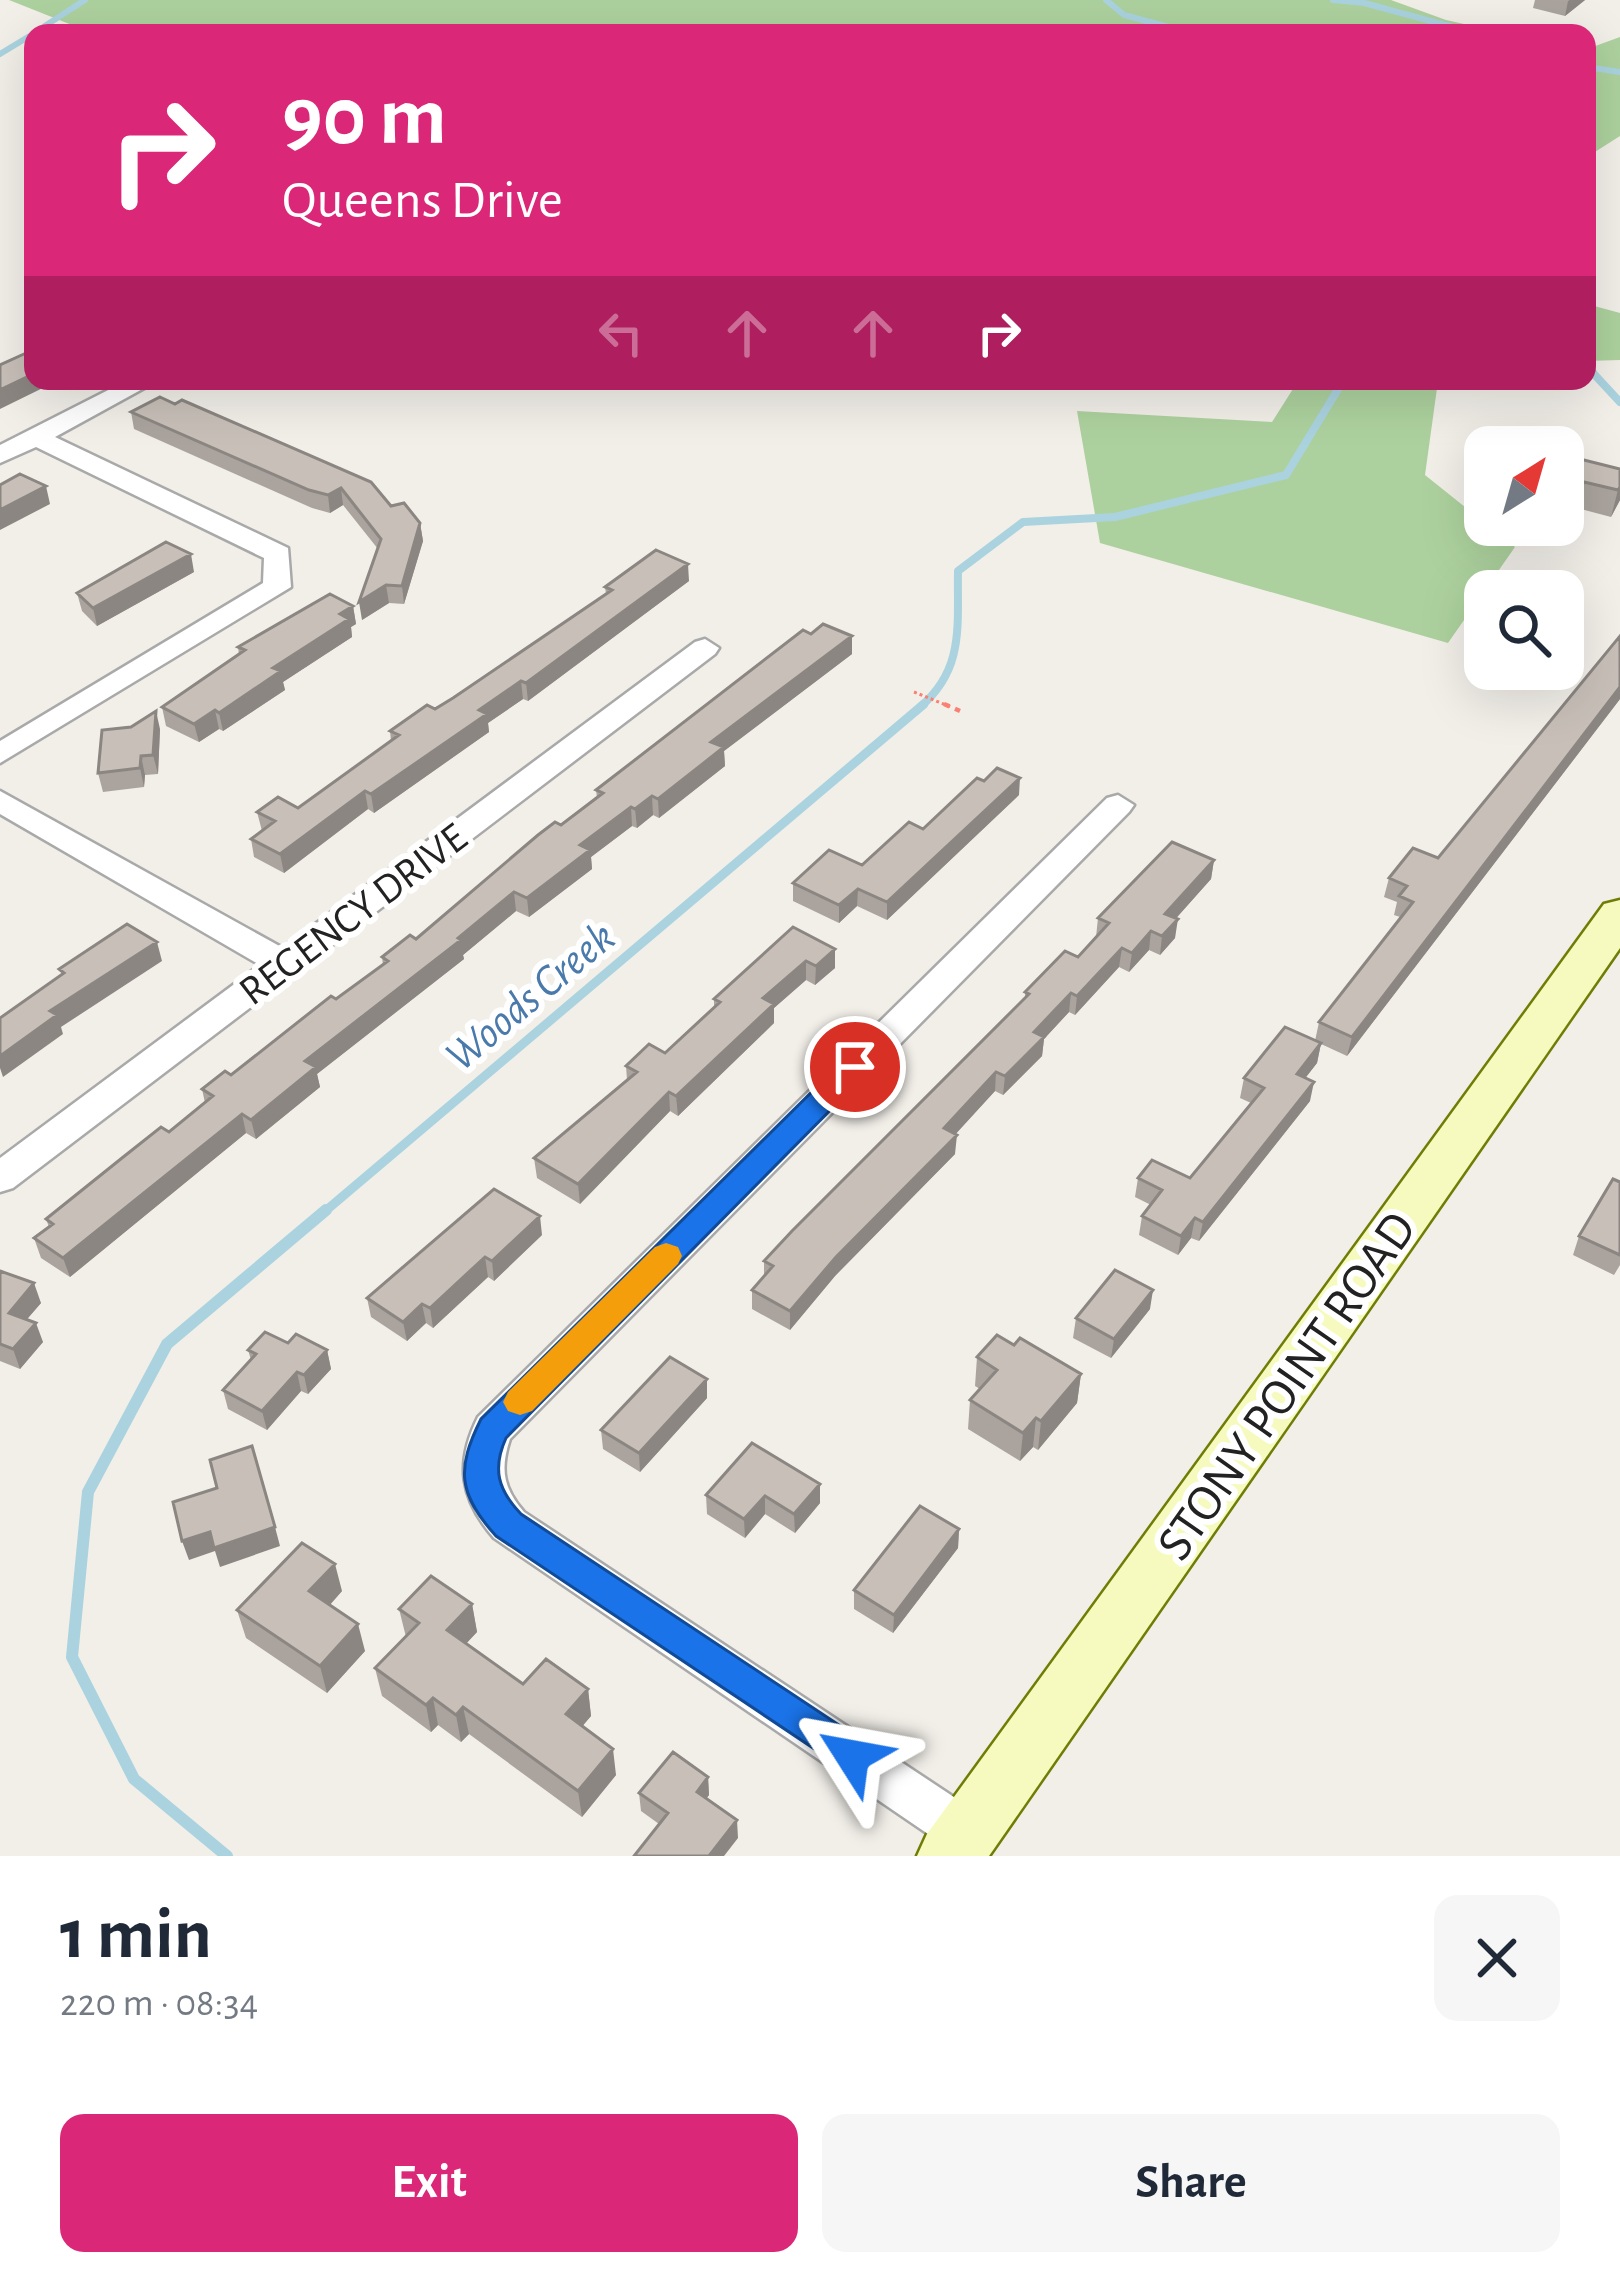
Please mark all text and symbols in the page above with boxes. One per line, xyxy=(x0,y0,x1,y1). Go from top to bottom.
icon: right xyxy=(84,72,240,228)
text: 90 m xyxy=(282,76,447,160)
text: Queens Drive xyxy=(282,174,563,228)
icon: left xyxy=(588,300,654,366)
icon: ahead xyxy=(714,300,780,366)
icon: ahead xyxy=(840,300,906,366)
icon: right xyxy=(966,300,1032,366)
north arrow xyxy=(1464,426,1584,546)
map controls xyxy=(1464,426,1584,690)
button: search xyxy=(1464,570,1584,690)
street label: REGENCY DRIVE xyxy=(232,816,475,1013)
water label: Woods Creek xyxy=(438,914,623,1080)
pin xyxy=(804,1016,906,1118)
icon: arrive xyxy=(822,1034,888,1100)
street label: STONY POINT ROAD xyxy=(1148,1204,1426,1569)
position arrow xyxy=(789,1693,915,1819)
button: close xyxy=(1434,1895,1560,2021)
text: 1 min xyxy=(60,1899,212,1971)
text: 220 m · 08:34 xyxy=(60,1984,258,2023)
button: Exit xyxy=(60,2114,798,2252)
button: Share xyxy=(822,2114,1560,2252)

